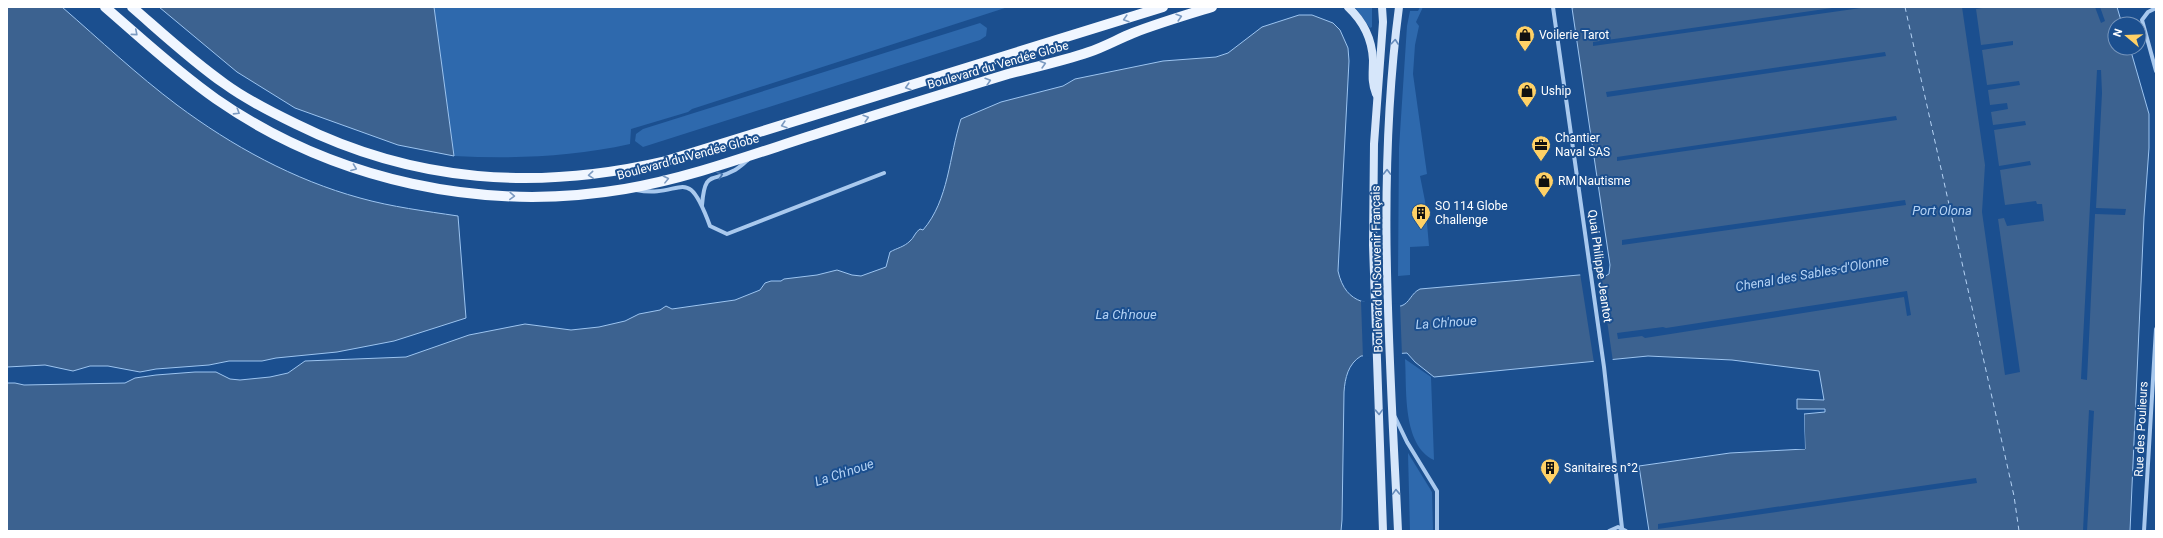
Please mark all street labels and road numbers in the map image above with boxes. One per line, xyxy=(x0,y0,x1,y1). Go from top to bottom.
street label: Boulevard du Vendée Globe xyxy=(926,38,1070,92)
street label: Boulevard du Vendée Globe xyxy=(616,131,760,183)
street label: Boulevard du Souvenir Français xyxy=(1369,185,1385,353)
street label: Quai Philippe Jeantot xyxy=(1585,209,1615,323)
street label: Rue des Poulieurs xyxy=(2132,381,2150,477)

